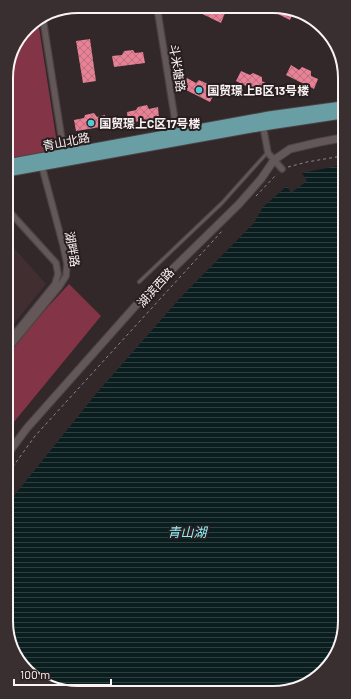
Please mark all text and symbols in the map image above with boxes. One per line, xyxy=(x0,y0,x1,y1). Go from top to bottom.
street label: 斗米塘路 xyxy=(167,43,189,93)
place label: 国贸璟上B区13号楼 xyxy=(207,83,309,97)
marker: 国贸璟上B区13号楼 xyxy=(194,85,204,95)
place label: 国贸璟上C区17号楼 xyxy=(99,116,201,130)
marker: 国贸璟上C区17号楼 xyxy=(86,118,96,128)
street label: 青山北路 xyxy=(41,130,91,152)
street label: 湖畔路 xyxy=(63,230,83,268)
street label: 湖滨西路 xyxy=(134,264,176,310)
water label: 青山湖 xyxy=(167,524,208,540)
scale bar xyxy=(14,661,111,687)
text: 100 m xyxy=(20,667,50,681)

